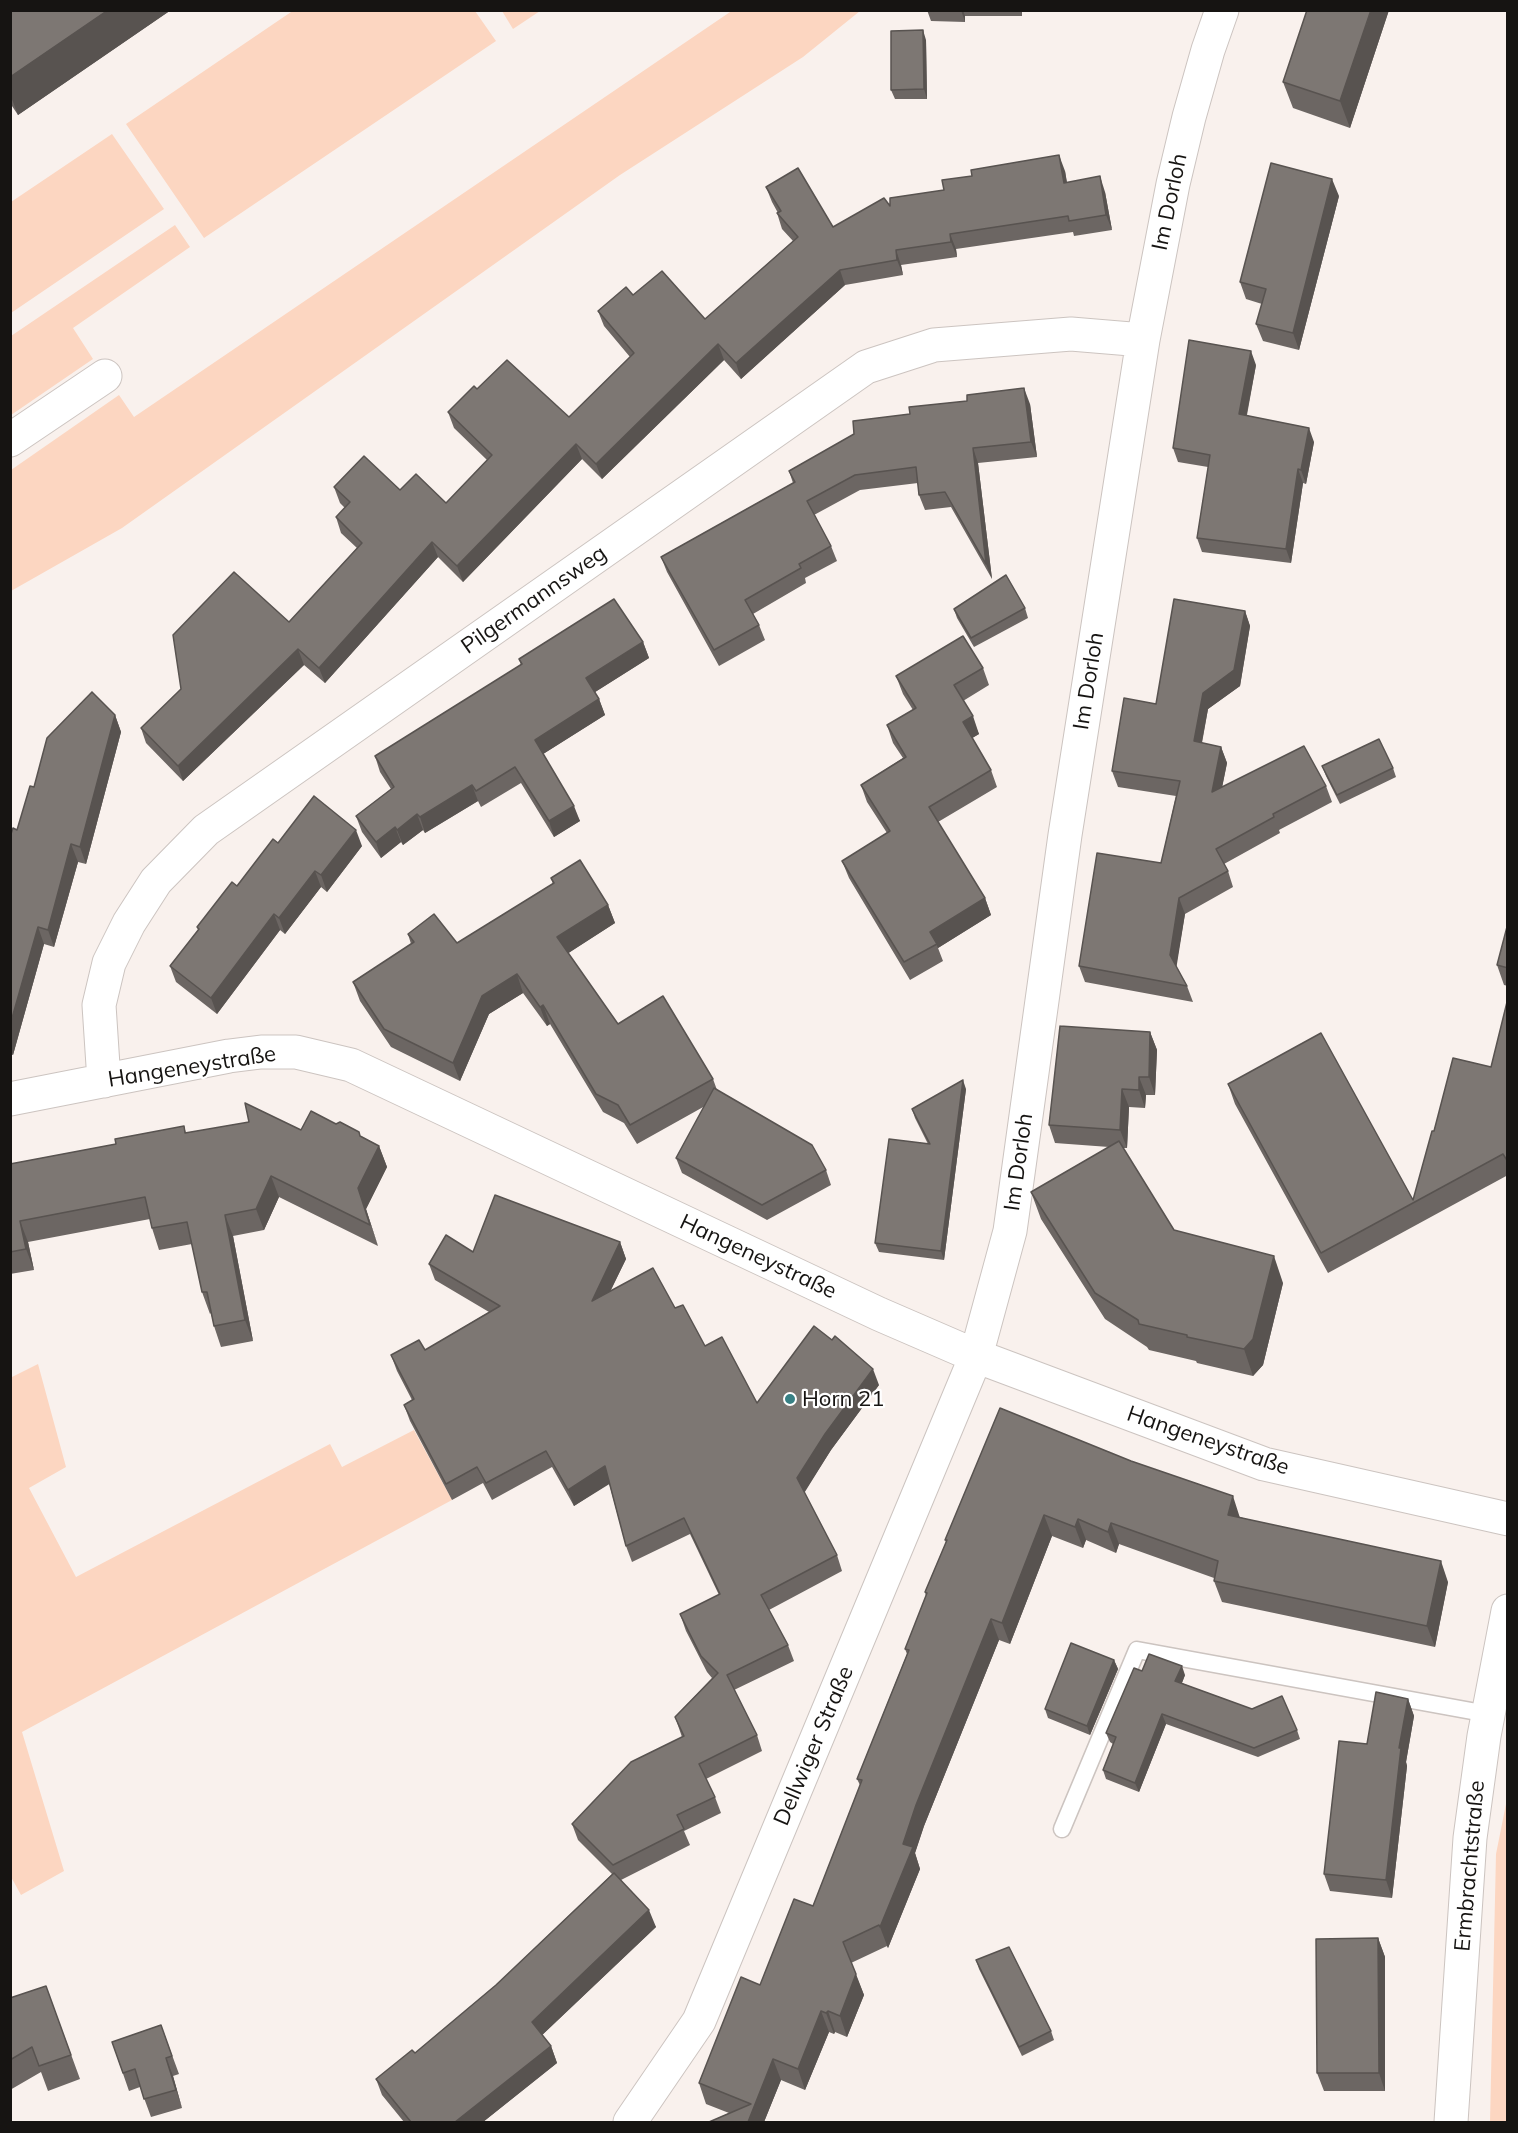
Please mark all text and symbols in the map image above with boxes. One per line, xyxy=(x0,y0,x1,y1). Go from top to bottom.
street label: Im Dorloh xyxy=(1147,151,1193,253)
street label: Pilgermannsweg xyxy=(456,540,612,660)
street label: Im Dorloh xyxy=(1068,630,1110,732)
street label: Hangeneystraße xyxy=(106,1041,278,1093)
street label: Im Dorloh xyxy=(999,1111,1039,1213)
street label: Hangeneystraße xyxy=(675,1209,841,1305)
place label: Horn 21 xyxy=(802,1386,884,1412)
marker: Horn 21 xyxy=(783,1392,797,1406)
street label: Hangeneystraße xyxy=(1123,1401,1293,1481)
street label: Dellwiger Straße xyxy=(769,1662,859,1830)
street label: Ermbrachtstraße xyxy=(1449,1779,1491,1953)

